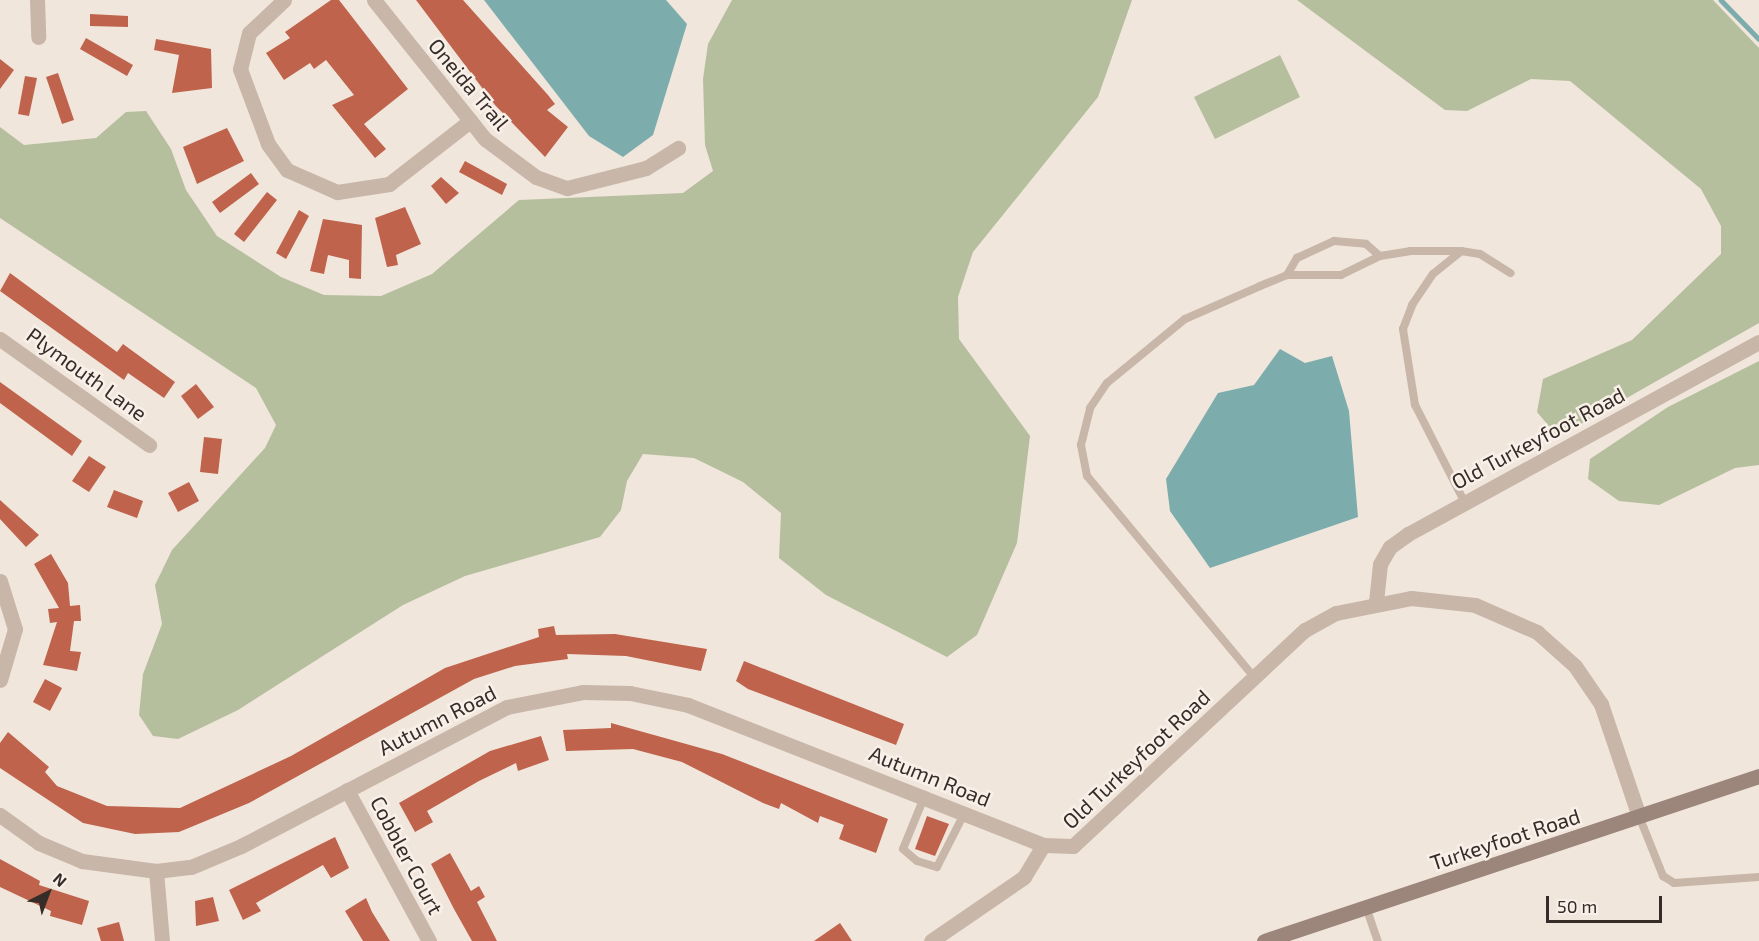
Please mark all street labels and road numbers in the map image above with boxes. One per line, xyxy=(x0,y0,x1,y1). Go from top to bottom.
street label: Oneida Trail xyxy=(423,33,515,135)
street label: Plymouth Lane xyxy=(22,322,152,426)
street label: Old Turkeyfoot Road xyxy=(1447,382,1629,494)
street label: Autumn Road xyxy=(374,680,500,760)
street label: Old Turkeyfoot Road xyxy=(1057,684,1215,834)
street label: Autumn Road xyxy=(866,740,994,812)
street label: Cobbler Court xyxy=(365,791,449,919)
street label: Turkeyfoot Road xyxy=(1427,803,1583,875)

